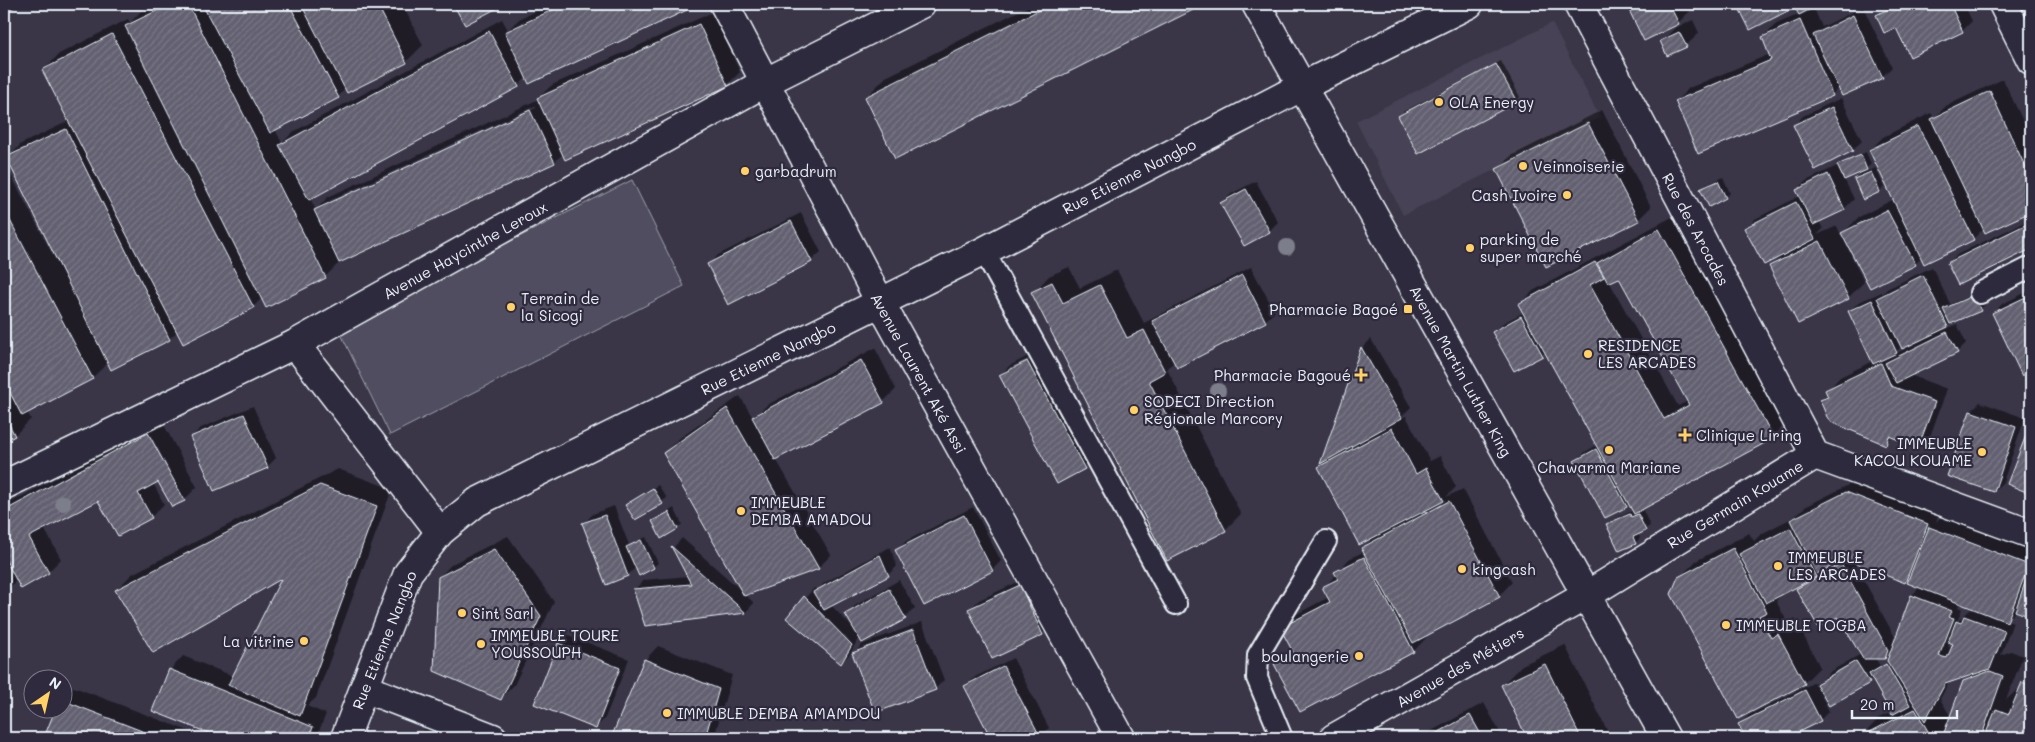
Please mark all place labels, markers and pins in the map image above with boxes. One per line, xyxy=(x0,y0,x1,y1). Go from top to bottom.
place label: OLA Energy xyxy=(1449,92,1534,112)
marker: OLA Energy xyxy=(1433,96,1445,108)
place label: Veinnoiserie xyxy=(1533,156,1625,176)
marker: Veinnoiserie xyxy=(1517,160,1529,172)
place label: garbadrum xyxy=(755,161,837,181)
marker: garbadrum xyxy=(739,165,751,177)
place label: Cash Ivoire xyxy=(1472,185,1557,205)
marker: Cash Ivoire xyxy=(1561,189,1573,201)
place label: parking de super marché xyxy=(1480,229,1582,266)
marker: parking de super marché xyxy=(1464,242,1476,254)
place label: Terrain de la Sicogi xyxy=(521,288,600,325)
place label: Pharmacie Bagoé xyxy=(1269,299,1398,319)
marker: Terrain de la Sicogi xyxy=(505,301,517,313)
marker: Pharmacie Bagoé xyxy=(1402,303,1414,315)
place label: RESIDENCE LES ARCADES xyxy=(1598,335,1696,372)
marker: RESIDENCE LES ARCADES xyxy=(1582,348,1594,360)
place label: Pharmacie Bagoué xyxy=(1214,365,1351,385)
marker: Pharmacie Bagoué xyxy=(1355,369,1367,381)
place label: SODECI Direction Régionale Marcory xyxy=(1144,391,1283,428)
marker: SODECI Direction Régionale Marcory xyxy=(1128,404,1140,416)
place label: Clinique Liring xyxy=(1696,425,1802,445)
marker: Clinique Liring xyxy=(1678,428,1692,442)
place label: IMMEUBLE KACOU KOUAME xyxy=(1854,433,1972,470)
marker: Chawarma Mariane xyxy=(1603,444,1615,456)
marker: IMMEUBLE KACOU KOUAME xyxy=(1976,446,1988,458)
place label: Chawarma Mariane xyxy=(1537,457,1681,477)
place label: IMMEUBLE DEMBA AMADOU xyxy=(751,492,871,529)
marker: IMMEUBLE DEMBA AMADOU xyxy=(735,505,747,517)
place label: IMMEUBLE LES ARCADES xyxy=(1788,547,1886,584)
place label: kingcash xyxy=(1472,559,1535,579)
marker: IMMEUBLE LES ARCADES xyxy=(1772,560,1784,572)
marker: kingcash xyxy=(1456,563,1468,575)
place label: Sint Sarl xyxy=(472,603,534,623)
marker: Sint Sarl xyxy=(456,607,468,619)
place label: IMMEUBLE TOGBA xyxy=(1736,615,1867,635)
marker: IMMEUBLE TOGBA xyxy=(1720,619,1732,631)
place label: IMMEUBLE TOURE YOUSSOUPH xyxy=(491,625,620,662)
place label: La vitrine xyxy=(223,631,294,651)
marker: La vitrine xyxy=(298,635,310,647)
marker: IMMEUBLE TOURE YOUSSOUPH xyxy=(475,638,487,650)
place label: boulangerie xyxy=(1262,646,1349,666)
marker: boulangerie xyxy=(1353,650,1365,662)
place label: IMMUBLE DEMBA AMAMDOU xyxy=(677,703,880,723)
marker: IMMUBLE DEMBA AMAMDOU xyxy=(661,707,673,719)

